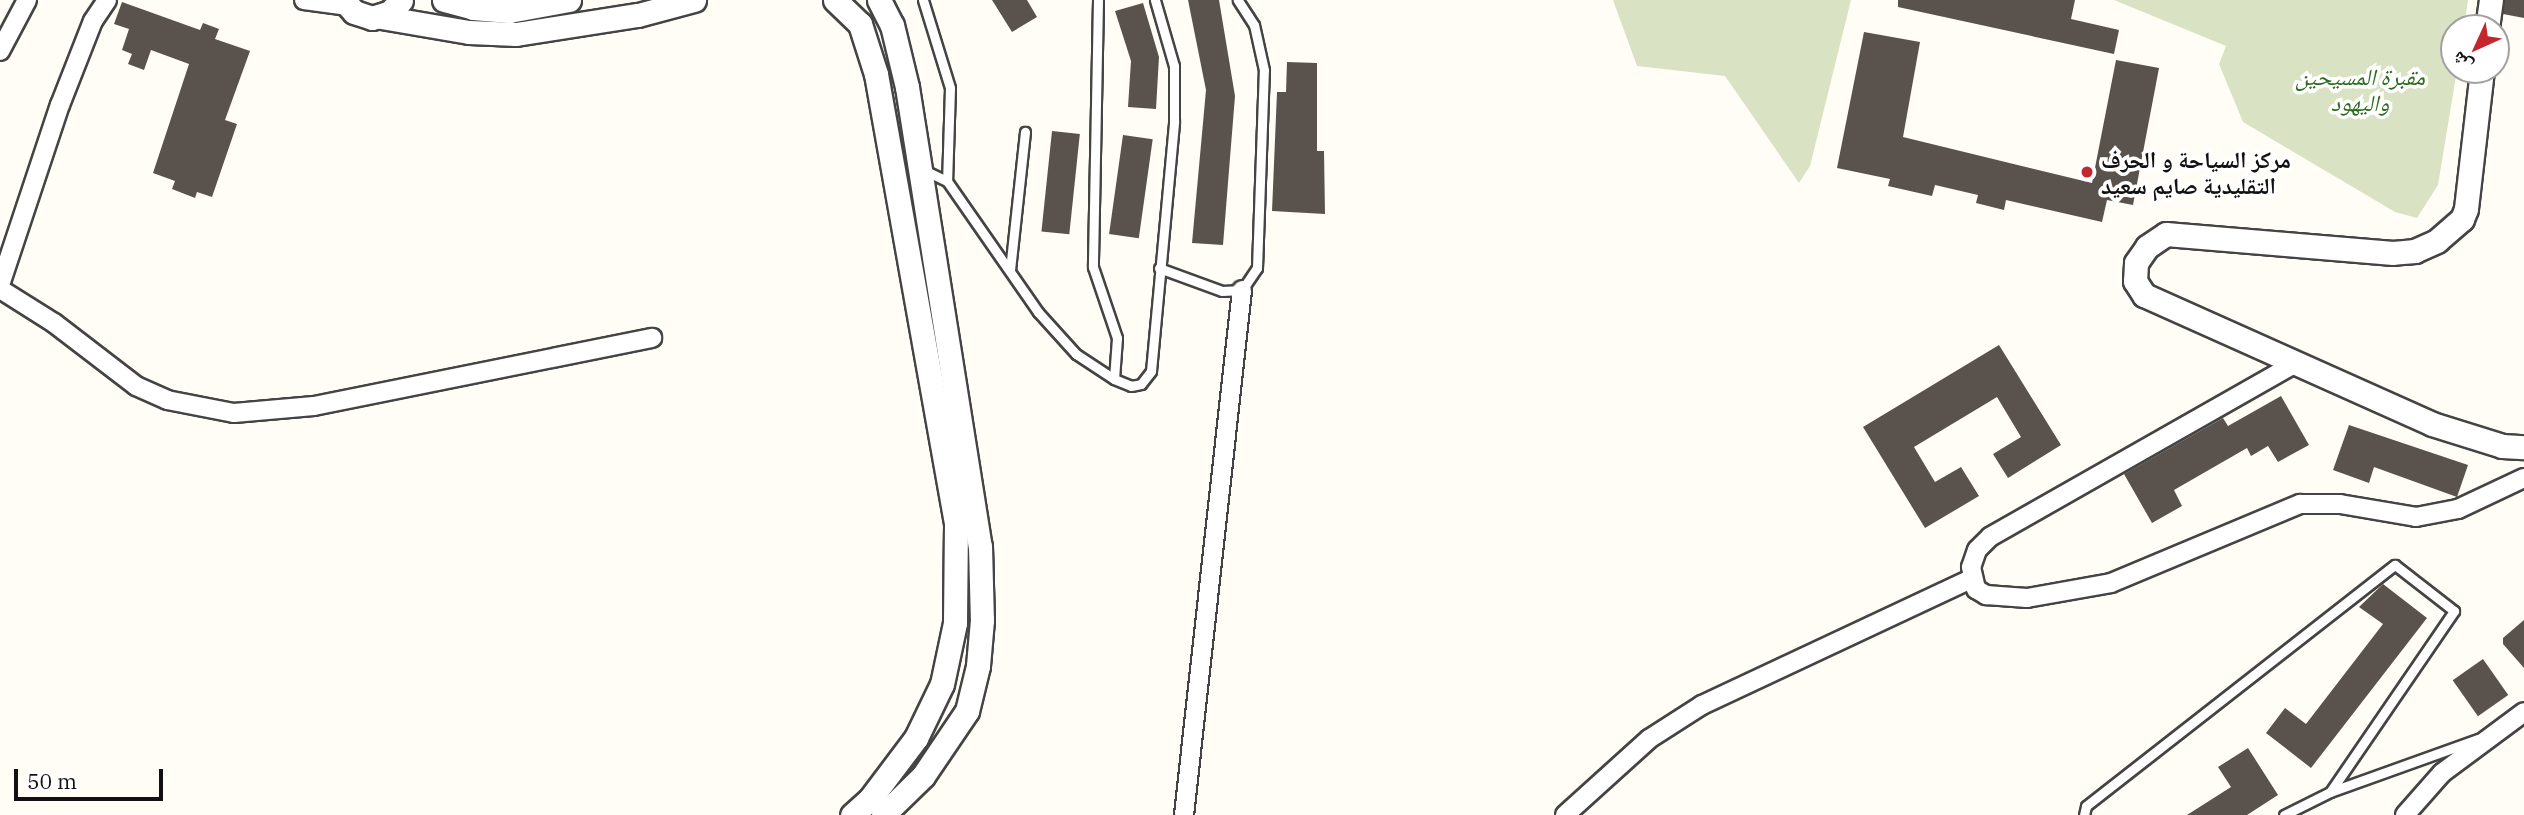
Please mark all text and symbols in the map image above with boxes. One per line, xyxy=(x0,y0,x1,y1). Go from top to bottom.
north arrow xyxy=(2440,14,2510,84)
text: ش xyxy=(2446,47,2477,78)
park label: مقبرة المسيحين واليهود xyxy=(2295,62,2425,116)
place label: مركز السياحة و الحرف التقليدية صايم سعيد xyxy=(2101,145,2291,199)
marker: مركز السياحة و الحرف التقليدية صايم سعيد xyxy=(2079,164,2095,180)
scale bar xyxy=(18,756,166,800)
text: 50 m xyxy=(27,767,77,795)

